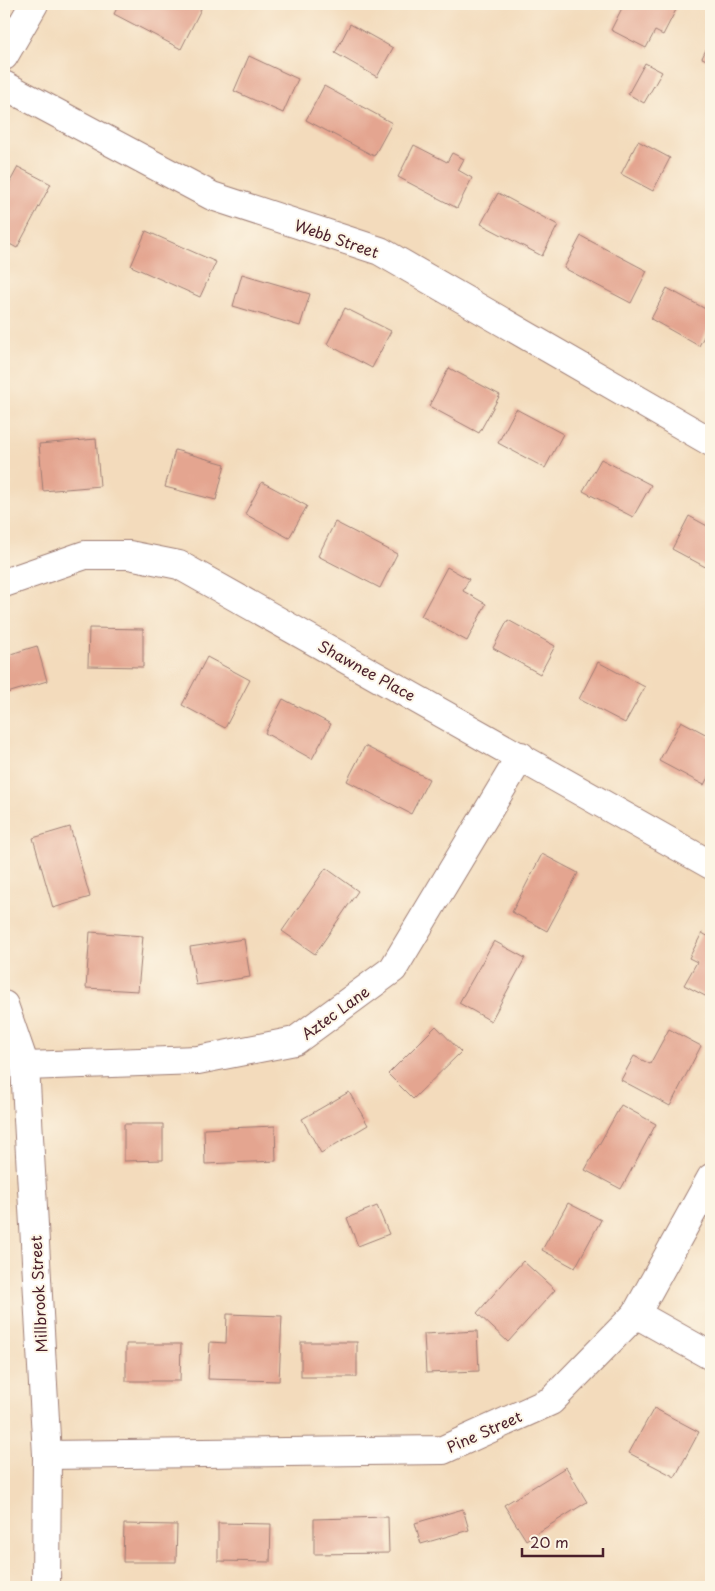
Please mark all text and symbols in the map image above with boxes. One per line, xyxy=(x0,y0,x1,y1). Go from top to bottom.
street label: Webb Street xyxy=(292,213,382,263)
street label: Shawnee Place xyxy=(314,634,420,706)
street label: Aztec Lane xyxy=(296,979,374,1045)
street label: Millbrook Street xyxy=(23,1235,53,1353)
street label: Pine Street xyxy=(443,1404,525,1458)
scale bar xyxy=(522,1526,604,1558)
text: 20 m xyxy=(530,1530,569,1553)

